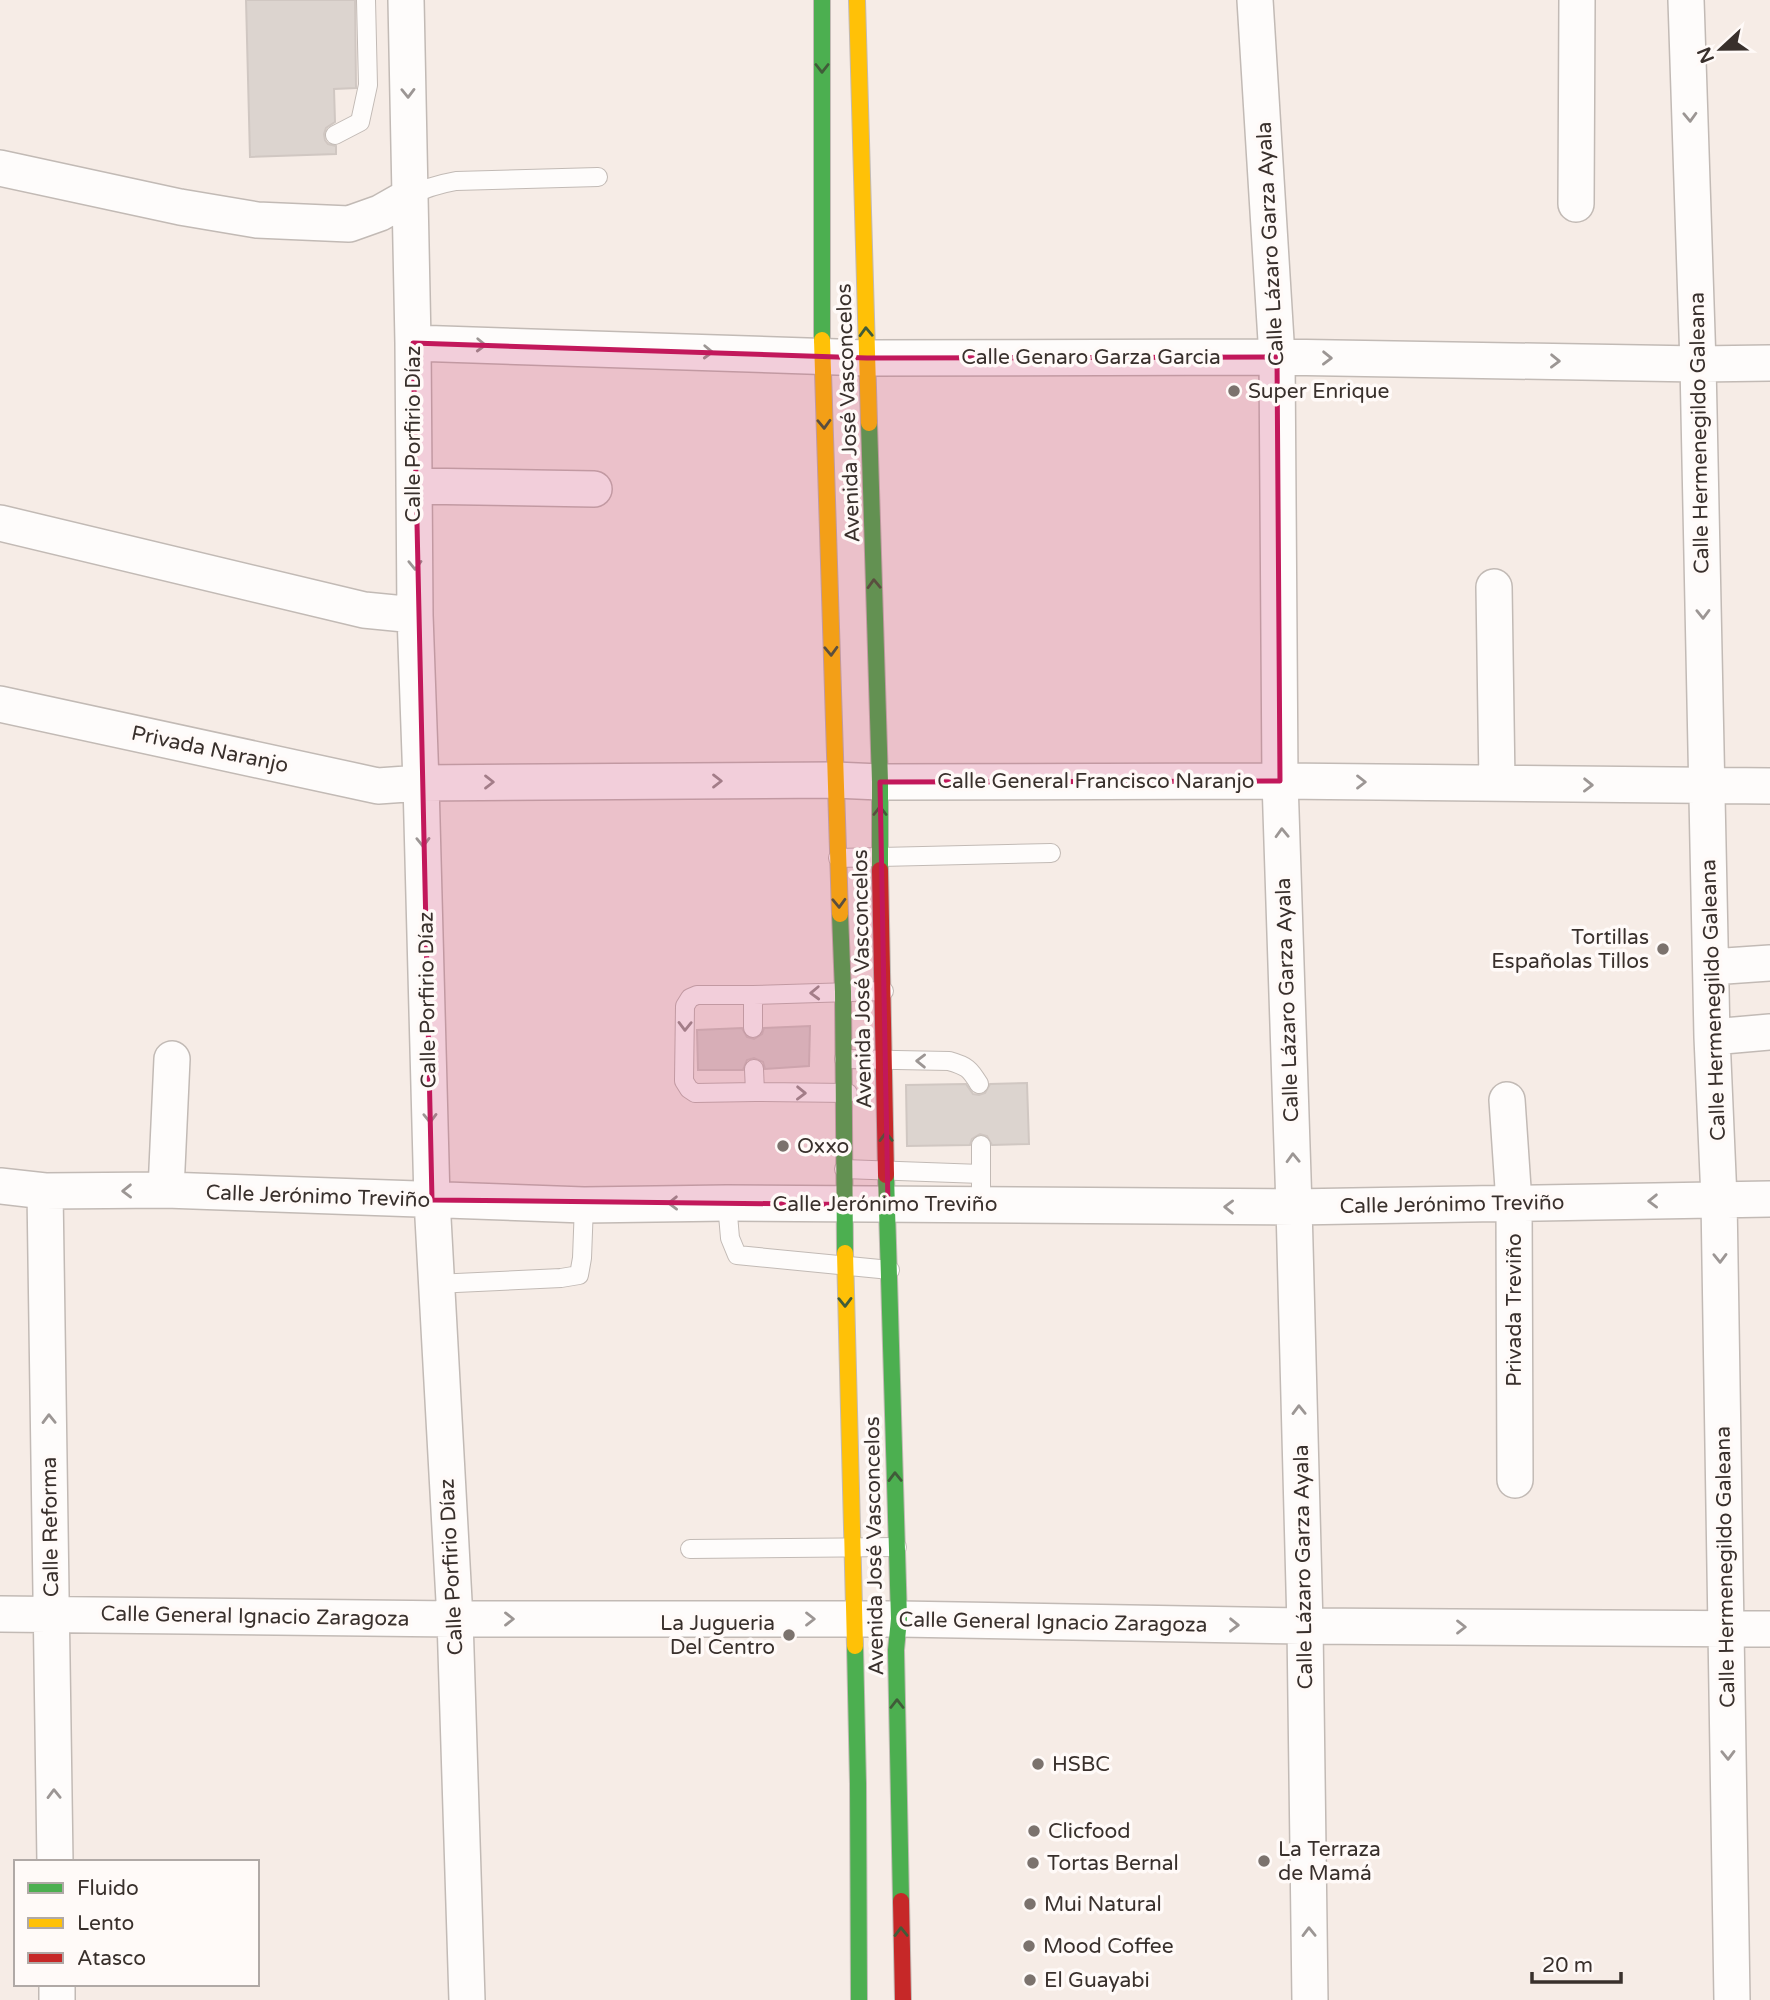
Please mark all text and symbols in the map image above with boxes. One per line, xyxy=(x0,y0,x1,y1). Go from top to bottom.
north arrow xyxy=(1686,14,1756,84)
text: N xyxy=(1693,44,1719,66)
one-way arrow xyxy=(814,63,830,74)
one-way arrow xyxy=(400,88,416,98)
one-way arrow xyxy=(1682,112,1697,123)
street label: Calle Lázaro Garza Ayala xyxy=(1252,121,1289,367)
street label: Avenida José Vasconcelos xyxy=(831,283,866,543)
street label: Calle Hermenegildo Galeana xyxy=(1685,292,1714,574)
one-way arrow xyxy=(859,326,874,337)
one-way arrow xyxy=(476,337,487,352)
one-way arrow xyxy=(704,344,714,360)
street label: Calle Genaro Garza Garcia xyxy=(961,345,1221,370)
street label: Calle Porfirio Díaz xyxy=(401,346,426,522)
one-way arrow xyxy=(1323,350,1333,366)
one-way arrow xyxy=(1550,354,1561,369)
place label: Super Enrique xyxy=(1248,379,1390,404)
marker: Super Enrique xyxy=(1226,383,1242,399)
one-way arrow xyxy=(817,419,832,430)
one-way arrow xyxy=(407,560,422,571)
one-way arrow xyxy=(866,578,882,588)
one-way arrow xyxy=(1695,609,1711,620)
one-way arrow xyxy=(823,647,839,657)
street label: Privada Naranjo xyxy=(129,721,291,778)
street label: Calle General Francisco Naranjo xyxy=(937,769,1255,794)
one-way arrow xyxy=(712,773,723,788)
one-way arrow xyxy=(485,774,495,790)
one-way arrow xyxy=(1356,774,1367,790)
one-way arrow xyxy=(1583,777,1594,792)
one-way arrow xyxy=(872,805,888,816)
one-way arrow xyxy=(1274,827,1289,838)
one-way arrow xyxy=(415,836,430,847)
street label: Avenida José Vasconcelos xyxy=(848,849,877,1109)
street label: Calle Hermenegildo Galeana xyxy=(1696,859,1731,1141)
street label: Calle Lázaro Garza Ayala xyxy=(1271,877,1304,1123)
one-way arrow xyxy=(832,898,847,909)
street label: Calle Porfirio Díaz xyxy=(413,911,442,1089)
place label: Tortillas Españolas Tillos xyxy=(1491,925,1649,974)
marker: Tortillas Españolas Tillos xyxy=(1655,941,1671,957)
one-way arrow xyxy=(810,986,821,1001)
one-way arrow xyxy=(677,1021,693,1031)
one-way arrow xyxy=(915,1053,926,1068)
one-way arrow xyxy=(796,1085,807,1100)
one-way arrow xyxy=(422,1113,437,1124)
one-way arrow xyxy=(878,1131,894,1141)
place label: Oxxo xyxy=(797,1134,849,1159)
marker: Oxxo xyxy=(775,1138,791,1154)
one-way arrow xyxy=(1285,1153,1300,1164)
street label: Calle Jerónimo Treviño xyxy=(205,1180,431,1213)
one-way arrow xyxy=(121,1183,132,1198)
street label: Calle Jerónimo Treviño xyxy=(1339,1190,1565,1219)
street label: Calle Jerónimo Treviño xyxy=(773,1192,997,1217)
one-way arrow xyxy=(1647,1193,1658,1208)
one-way arrow xyxy=(667,1196,678,1211)
one-way arrow xyxy=(1224,1199,1235,1214)
street label: Privada Treviño xyxy=(1502,1233,1527,1387)
one-way arrow xyxy=(1712,1253,1728,1264)
one-way arrow xyxy=(838,1297,853,1308)
one-way arrow xyxy=(1292,1405,1307,1416)
one-way arrow xyxy=(41,1413,57,1424)
street label: Avenida José Vasconcelos xyxy=(860,1416,889,1676)
street label: Calle Hermenegildo Galeana xyxy=(1711,1426,1740,1708)
street label: Calle Lázaro Garza Ayala xyxy=(1289,1444,1318,1690)
street label: Calle Reforma xyxy=(37,1457,64,1597)
one-way arrow xyxy=(887,1471,903,1482)
street label: Calle Porfirio Díaz xyxy=(434,1478,469,1656)
street label: Calle General Ignacio Zaragoza xyxy=(100,1601,410,1632)
street label: Calle General Ignacio Zaragoza xyxy=(898,1607,1208,1638)
one-way arrow xyxy=(504,1611,515,1627)
place label: La Jugueria Del Centro xyxy=(660,1611,775,1660)
one-way arrow xyxy=(805,1611,816,1627)
one-way arrow xyxy=(1229,1617,1239,1633)
one-way arrow xyxy=(1456,1619,1467,1635)
marker: La Jugueria Del Centro xyxy=(781,1627,797,1643)
one-way arrow xyxy=(889,1699,904,1710)
one-way arrow xyxy=(1721,1749,1736,1760)
place label: HSBC xyxy=(1052,1752,1110,1777)
marker: HSBC xyxy=(1030,1756,1046,1772)
one-way arrow xyxy=(46,1788,62,1798)
place label: Clicfood xyxy=(1048,1819,1130,1844)
marker: Clicfood xyxy=(1026,1823,1042,1839)
place label: La Terraza de Mamá xyxy=(1278,1837,1381,1886)
place label: Tortas Bernal xyxy=(1047,1851,1179,1876)
marker: La Terraza de Mamá xyxy=(1256,1853,1272,1869)
marker: Tortas Bernal xyxy=(1025,1855,1041,1871)
legend xyxy=(14,1860,259,1986)
text: Fluido xyxy=(77,1876,139,1901)
place label: Mui Natural xyxy=(1044,1892,1162,1917)
marker: Mui Natural xyxy=(1022,1896,1038,1912)
text: Lento xyxy=(77,1911,134,1936)
one-way arrow xyxy=(893,1926,909,1937)
one-way arrow xyxy=(1302,1926,1317,1937)
place label: Mood Coffee xyxy=(1043,1934,1174,1959)
marker: Mood Coffee xyxy=(1021,1938,1037,1954)
scale bar xyxy=(1532,1940,1621,1984)
text: Atasco xyxy=(77,1946,146,1971)
text: 20 m xyxy=(1542,1953,1593,1978)
place label: El Guayabi xyxy=(1044,1968,1150,1993)
marker: El Guayabi xyxy=(1022,1972,1038,1988)

